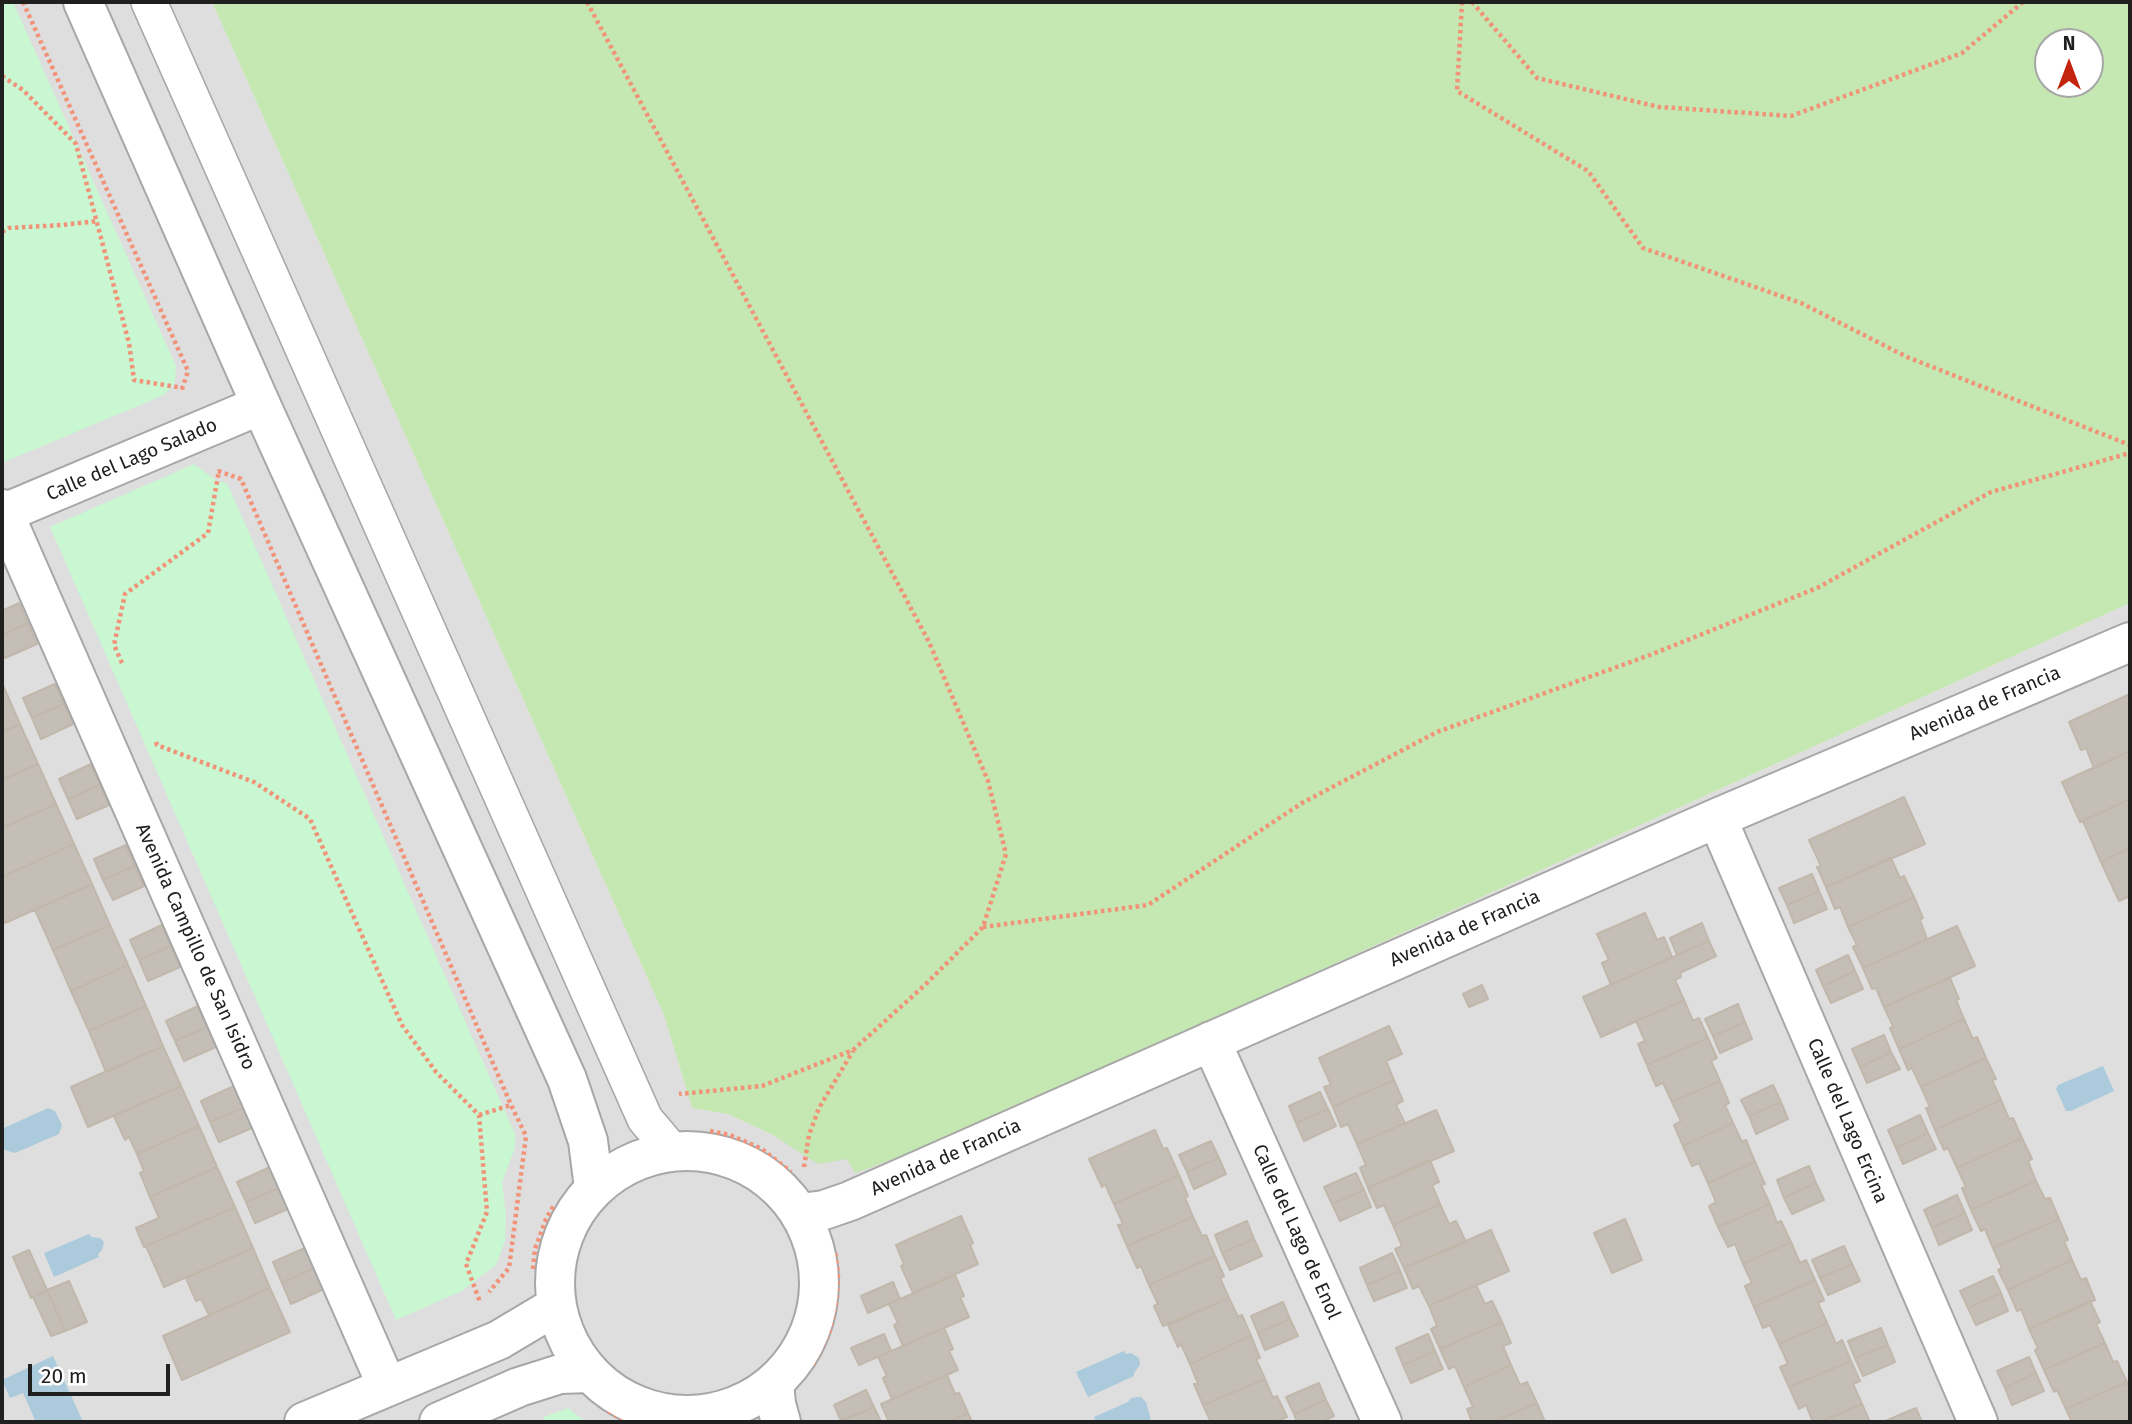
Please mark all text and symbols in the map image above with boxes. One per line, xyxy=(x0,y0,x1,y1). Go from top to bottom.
north arrow xyxy=(2034,28,2104,98)
text: N xyxy=(2063,32,2075,55)
street label: Calle del Lago Salado xyxy=(43,414,221,506)
street label: Avenida de Francia xyxy=(1906,662,2064,746)
street label: Avenida Campillo de San Isidro xyxy=(130,820,260,1074)
street label: Avenida de Francia xyxy=(1386,886,1544,972)
street label: Calle del Lago Ercina xyxy=(1802,1035,1892,1207)
street label: Avenida de Francia xyxy=(867,1115,1025,1201)
street label: Calle del Lago de Enol xyxy=(1247,1141,1345,1323)
scale bar xyxy=(32,1350,173,1394)
text: 20 m xyxy=(41,1363,87,1389)

